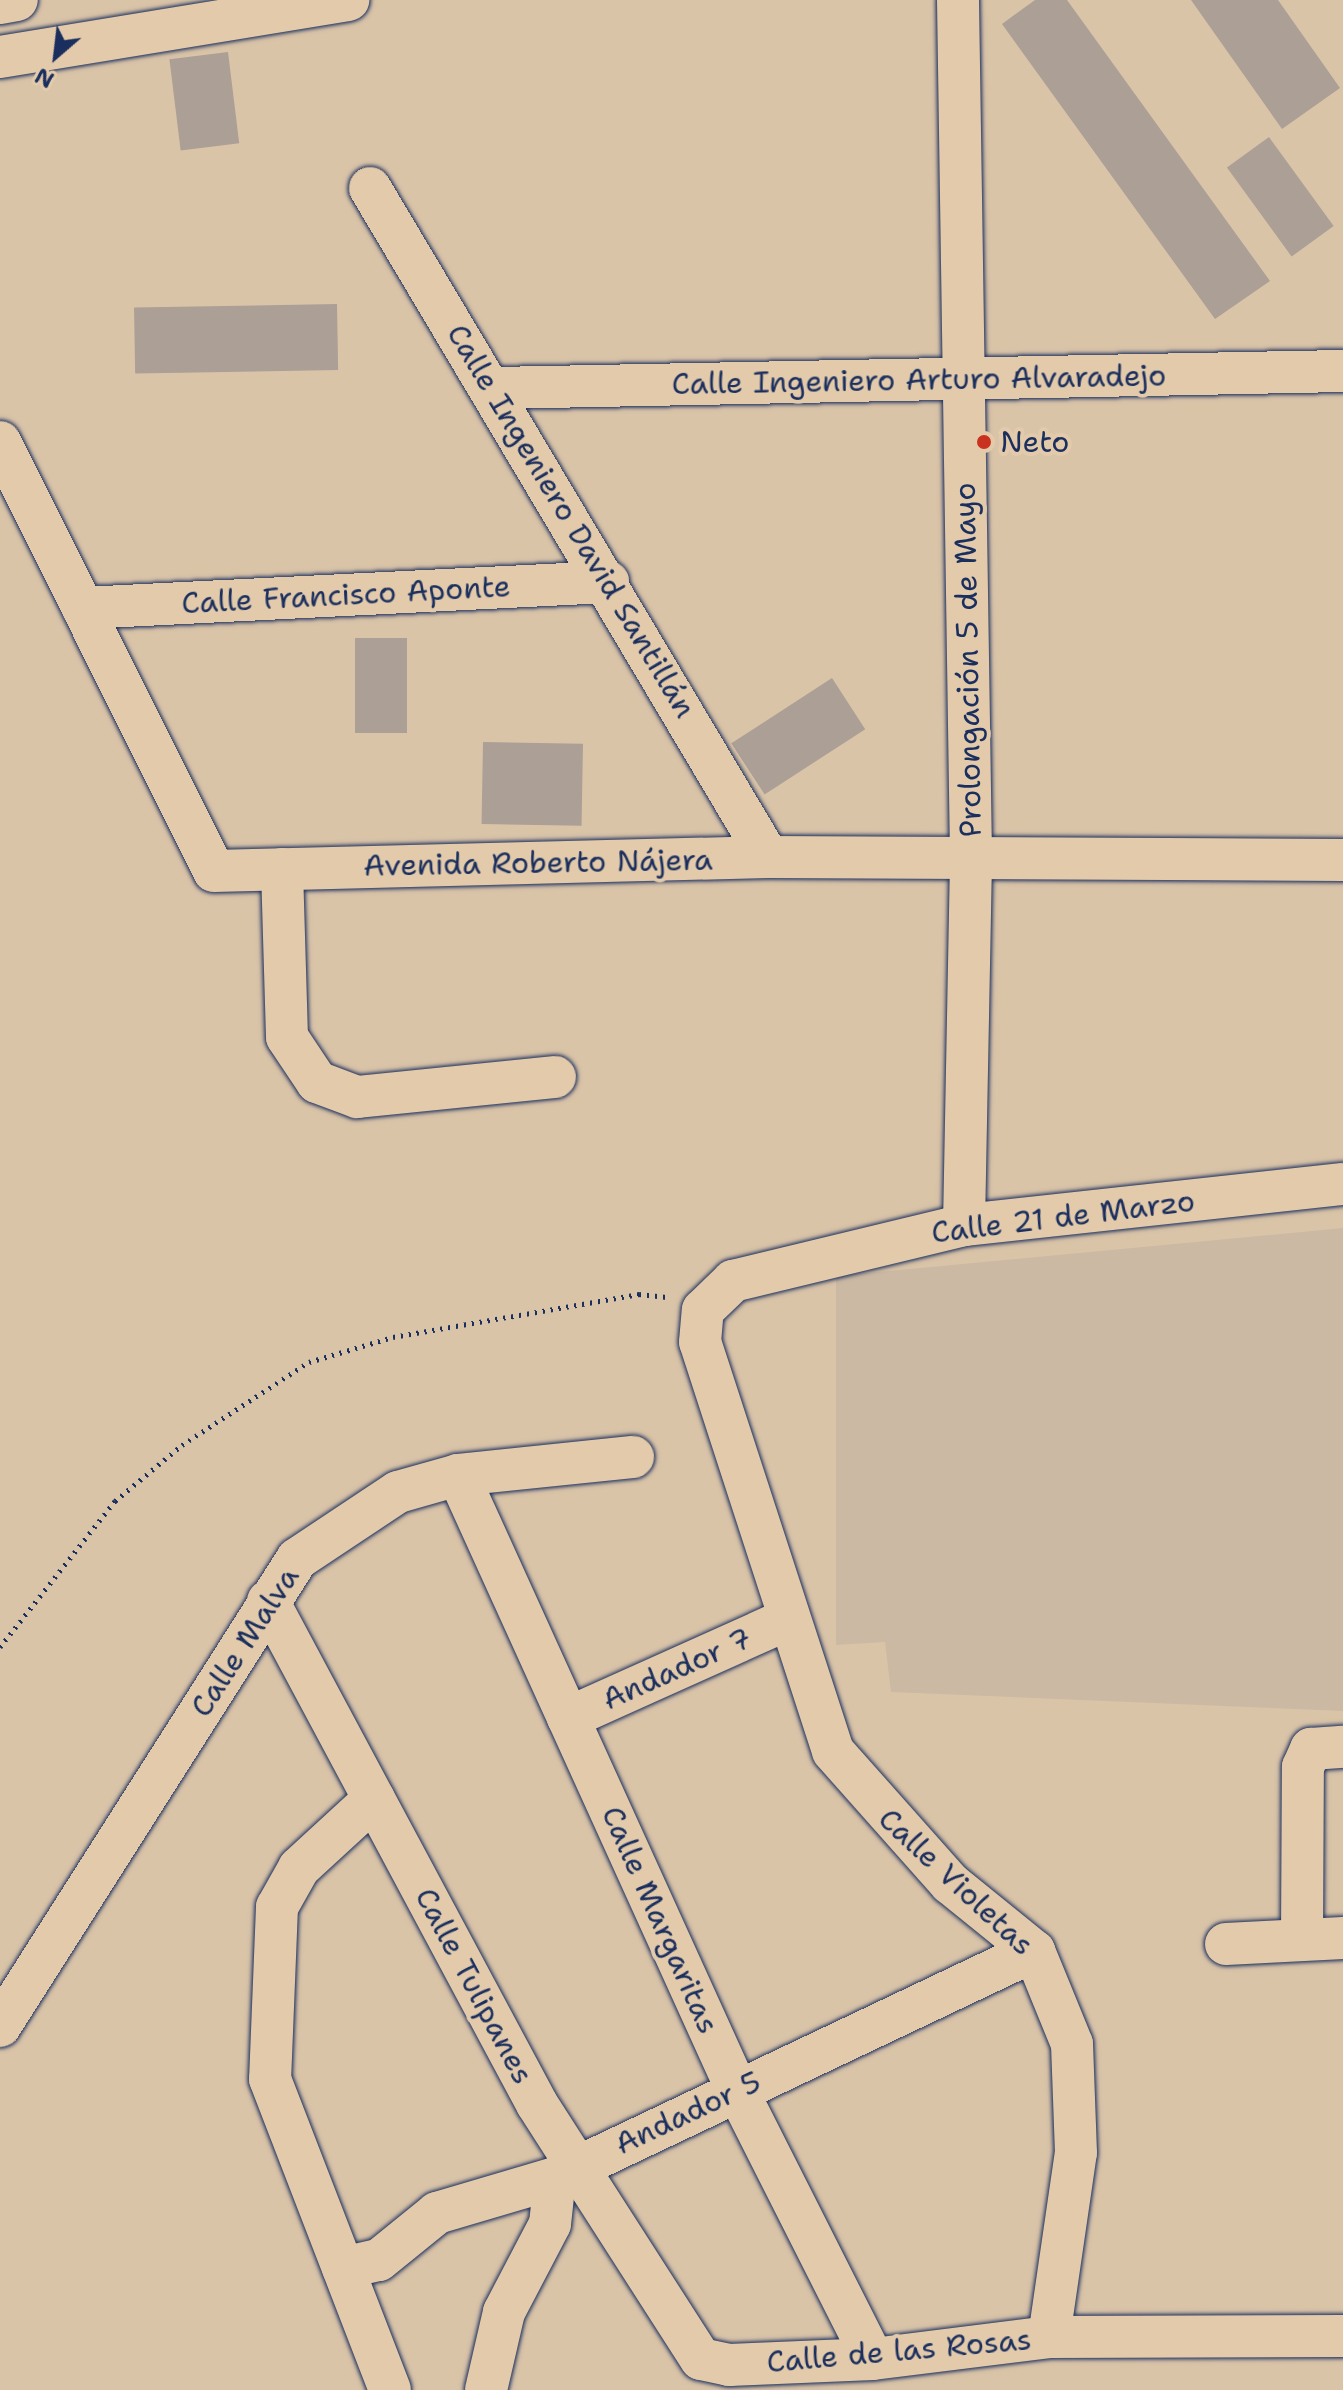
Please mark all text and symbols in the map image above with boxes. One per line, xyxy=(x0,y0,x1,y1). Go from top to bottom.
north arrow xyxy=(16,16,96,96)
text: N xyxy=(30,61,59,95)
street label: Calle Ingeniero David Santillán xyxy=(439,318,703,724)
street label: Calle Ingeniero Arturo Alvaradejo xyxy=(671,358,1167,402)
place label: Neto xyxy=(1000,424,1069,460)
marker: Neto xyxy=(975,433,993,451)
street label: Prolongación 5 de Mayo xyxy=(947,482,989,838)
street label: Calle Francisco Aponte xyxy=(180,568,512,622)
street label: Avenida Roberto Nájera xyxy=(363,842,713,884)
street label: Calle 21 de Marzo xyxy=(929,1183,1197,1251)
street label: Calle Malva xyxy=(183,1560,307,1724)
street label: Andador 7 xyxy=(597,1620,757,1718)
street label: Calle Margaritas xyxy=(594,1801,726,2039)
street label: Calle Violetas xyxy=(871,1801,1041,1963)
street label: Calle Tulipanes xyxy=(407,1882,541,2090)
street label: Andador 5 xyxy=(609,2064,767,2162)
street label: Calle de las Rosas xyxy=(765,2321,1033,2381)

